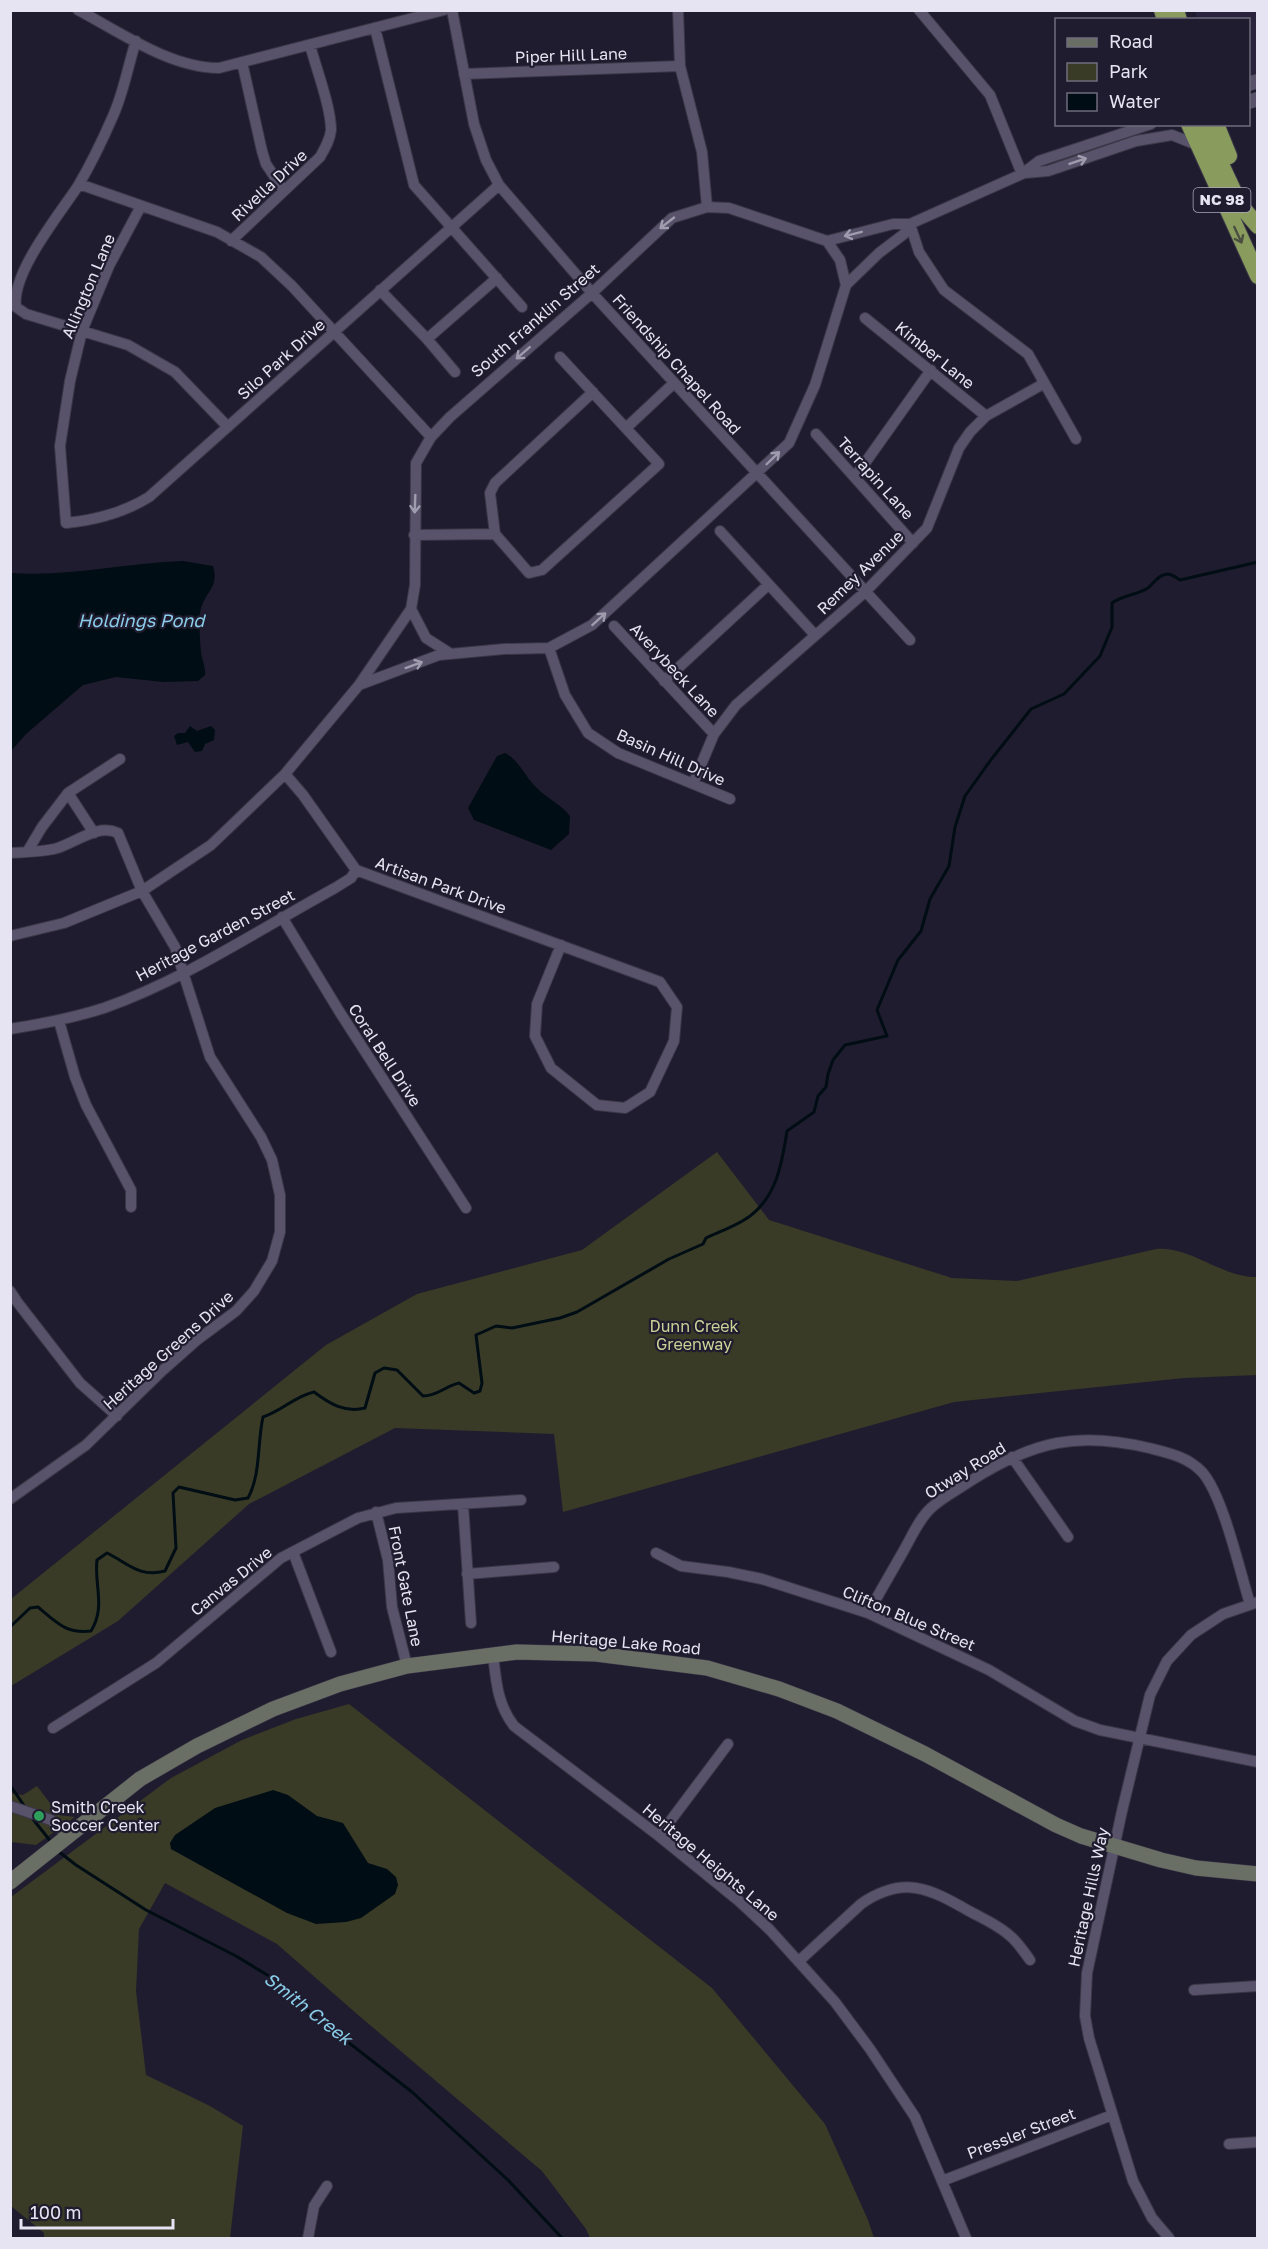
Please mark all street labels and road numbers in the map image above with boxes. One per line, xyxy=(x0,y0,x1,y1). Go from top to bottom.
street label: Piper Hill Lane xyxy=(515,43,627,67)
street label: Rivella Drive xyxy=(227,145,311,225)
road number: NC 98 xyxy=(1194,188,1250,212)
street label: Allington Lane xyxy=(57,231,119,341)
street label: South Franklin Street xyxy=(467,259,603,381)
street label: Friendship Chapel Road xyxy=(608,289,746,439)
street label: Silo Park Drive xyxy=(233,314,329,404)
street label: Kimber Lane xyxy=(891,317,979,393)
street label: Terrapin Lane xyxy=(834,432,918,524)
street label: Remey Avenue xyxy=(813,526,907,618)
street label: Averybeck Lane xyxy=(626,619,724,721)
street label: Basin Hill Drive xyxy=(614,724,728,790)
street label: Artisan Park Drive xyxy=(373,852,509,918)
street label: Heritage Garden Street xyxy=(132,885,298,985)
street label: Coral Bell Drive xyxy=(344,1000,426,1110)
street label: Heritage Greens Drive xyxy=(99,1286,237,1414)
street label: Otway Road xyxy=(921,1437,1009,1503)
street label: Front Gate Lane xyxy=(384,1524,428,1648)
street label: Canvas Drive xyxy=(186,1542,276,1620)
street label: Clifton Blue Street xyxy=(840,1581,978,1655)
street label: Heritage Lake Road xyxy=(550,1625,702,1659)
street label: Heritage Heights Lane xyxy=(639,1799,783,1925)
street label: Heritage Hills Way xyxy=(1063,1825,1113,1969)
street label: Pressler Street xyxy=(964,2103,1078,2163)

